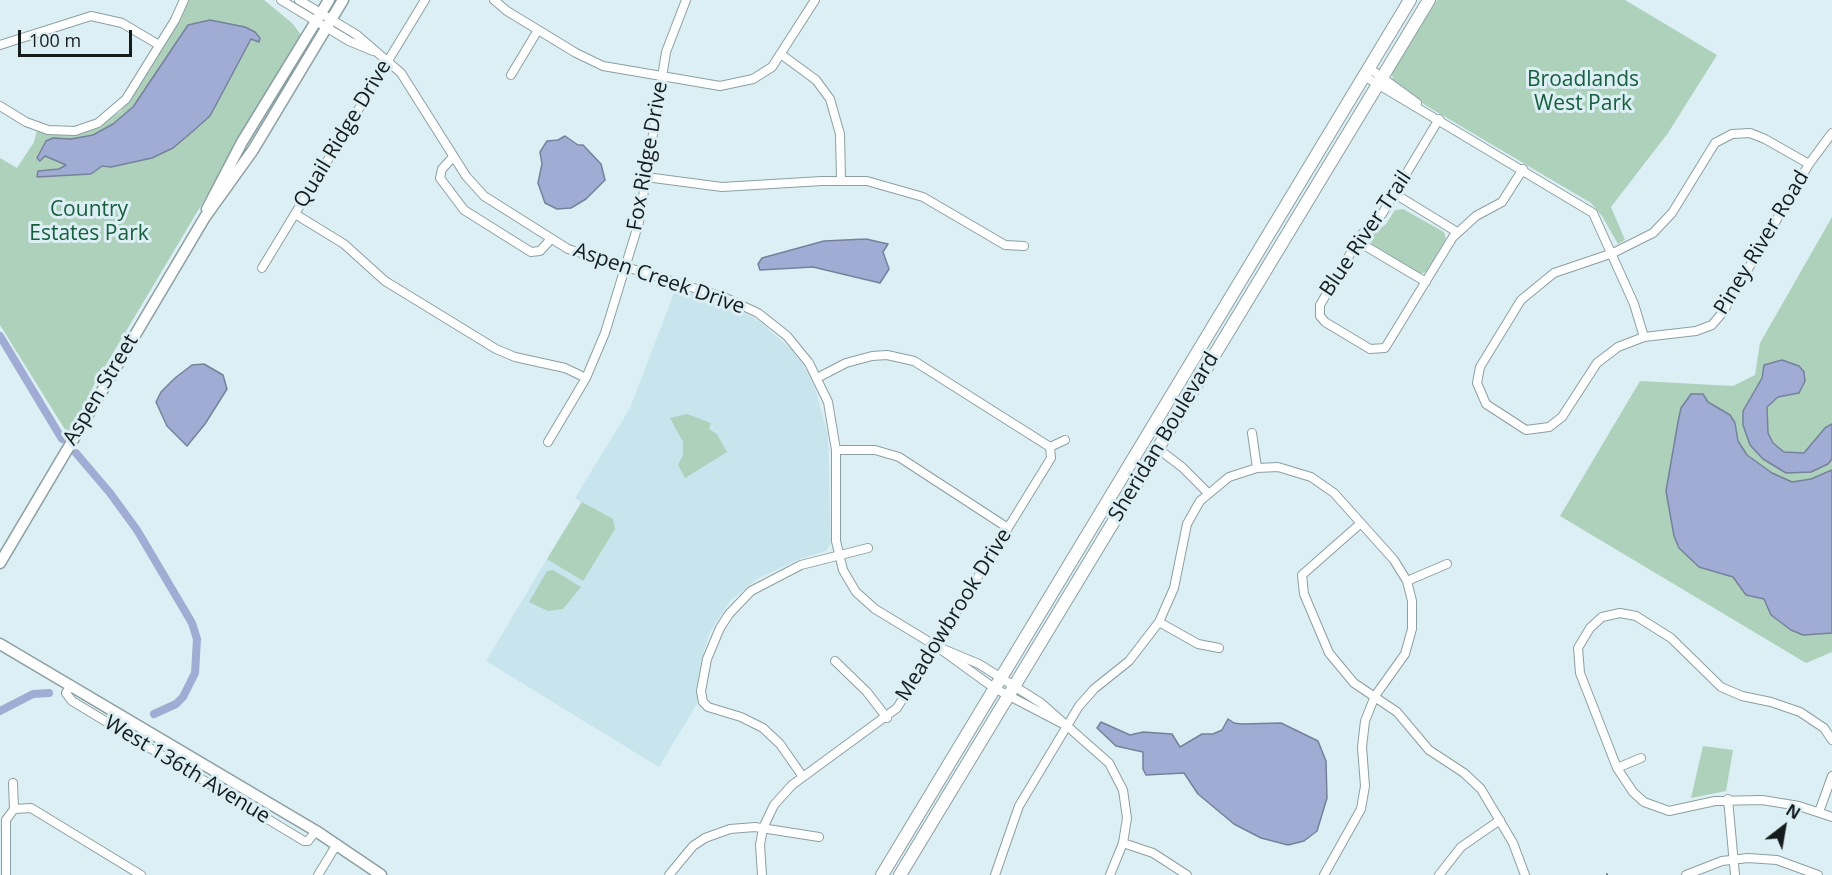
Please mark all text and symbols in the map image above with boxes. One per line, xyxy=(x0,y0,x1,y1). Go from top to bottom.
scale bar xyxy=(21,18,135,56)
text: 100 m xyxy=(29,28,81,52)
street label: Quail Ridge Drive xyxy=(289,55,397,213)
park label: Broadlands West Park xyxy=(1527,67,1639,117)
street label: Fox Ridge Drive xyxy=(622,79,674,233)
street label: Blue River Trail xyxy=(1315,166,1417,302)
street label: Piney River Road xyxy=(1709,167,1815,319)
park label: Country Estates Park xyxy=(29,197,149,247)
street label: Aspen Creek Drive xyxy=(570,238,748,320)
street label: Aspen Street xyxy=(58,330,144,450)
street label: Sheridan Boulevard xyxy=(1104,348,1224,526)
street label: Meadowbrook Drive xyxy=(891,524,1017,706)
street label: West 136th Avenue xyxy=(99,711,275,829)
north arrow xyxy=(1754,797,1814,857)
text: N xyxy=(1782,799,1805,824)

